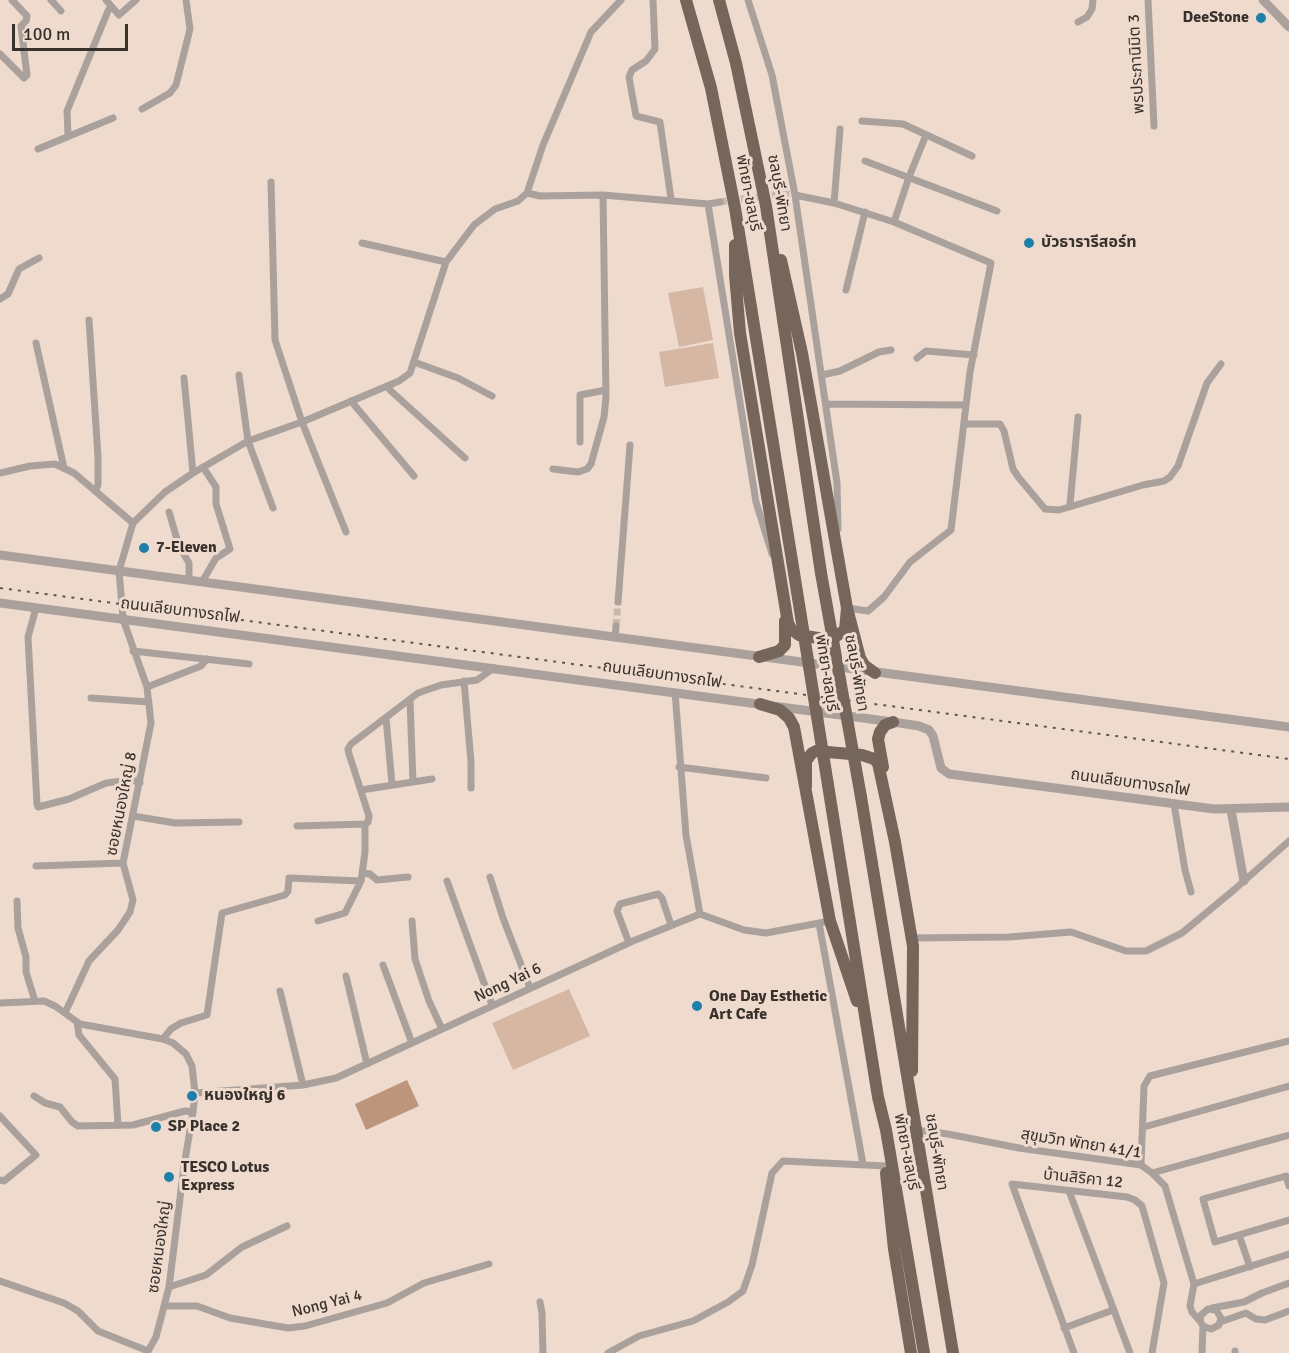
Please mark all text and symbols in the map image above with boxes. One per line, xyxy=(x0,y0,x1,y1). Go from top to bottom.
place label: DeeStone xyxy=(1183,8,1249,28)
marker: DeeStone xyxy=(1254,11,1268,25)
scale bar xyxy=(15,12,130,50)
street label: พรประภานิมิต 3 xyxy=(1125,14,1149,114)
text: 100 m xyxy=(23,23,70,45)
street label: พัทยา-ชลบุรี xyxy=(731,153,765,233)
street label: ชลบุรี-พัทยา xyxy=(763,153,795,233)
place label: บัวธารารีสอร์ท xyxy=(1041,233,1137,253)
marker: บัวธารารีสอร์ท xyxy=(1022,236,1036,250)
place label: 7-Eleven xyxy=(156,538,217,558)
marker: 7-Eleven xyxy=(137,541,151,555)
street label: ถนนเลียบทางรถไฟ xyxy=(119,594,241,628)
street label: พัทยา-ชลบุรี xyxy=(810,633,842,713)
street label: ชลบุรี-พัทยา xyxy=(840,633,872,713)
street label: ถนนเลียบทางรถไฟ xyxy=(601,657,723,693)
street label: ซอยหนองใหญ่ 8 xyxy=(103,750,141,858)
street label: ถนนเลียบทางรถไฟ xyxy=(1069,765,1191,801)
street label: Nong Yai 6 xyxy=(471,959,545,1007)
place label: One Day Esthetic Art Cafe xyxy=(709,987,827,1025)
marker: One Day Esthetic Art Cafe xyxy=(690,999,704,1013)
place label: หนองใหญ่ 6 xyxy=(204,1086,285,1106)
marker: หนองใหญ่ 6 xyxy=(185,1089,199,1103)
street label: พัทยา-ชลบุรี xyxy=(889,1112,923,1192)
street label: ชลบุรี-พัทยา xyxy=(920,1112,952,1192)
place label: SP Place 2 xyxy=(168,1117,240,1137)
marker: SP Place 2 xyxy=(149,1120,163,1134)
street label: สุขุมวิท พัทยา 41/1 xyxy=(1019,1125,1143,1163)
place label: TESCO Lotus Express xyxy=(181,1158,269,1196)
street label: บ้านสิริคา 12 xyxy=(1042,1165,1124,1193)
marker: TESCO Lotus Express xyxy=(162,1170,176,1184)
street label: ซอยหนองใหญ่ xyxy=(144,1200,176,1294)
street label: Nong Yai 4 xyxy=(290,1286,364,1322)

